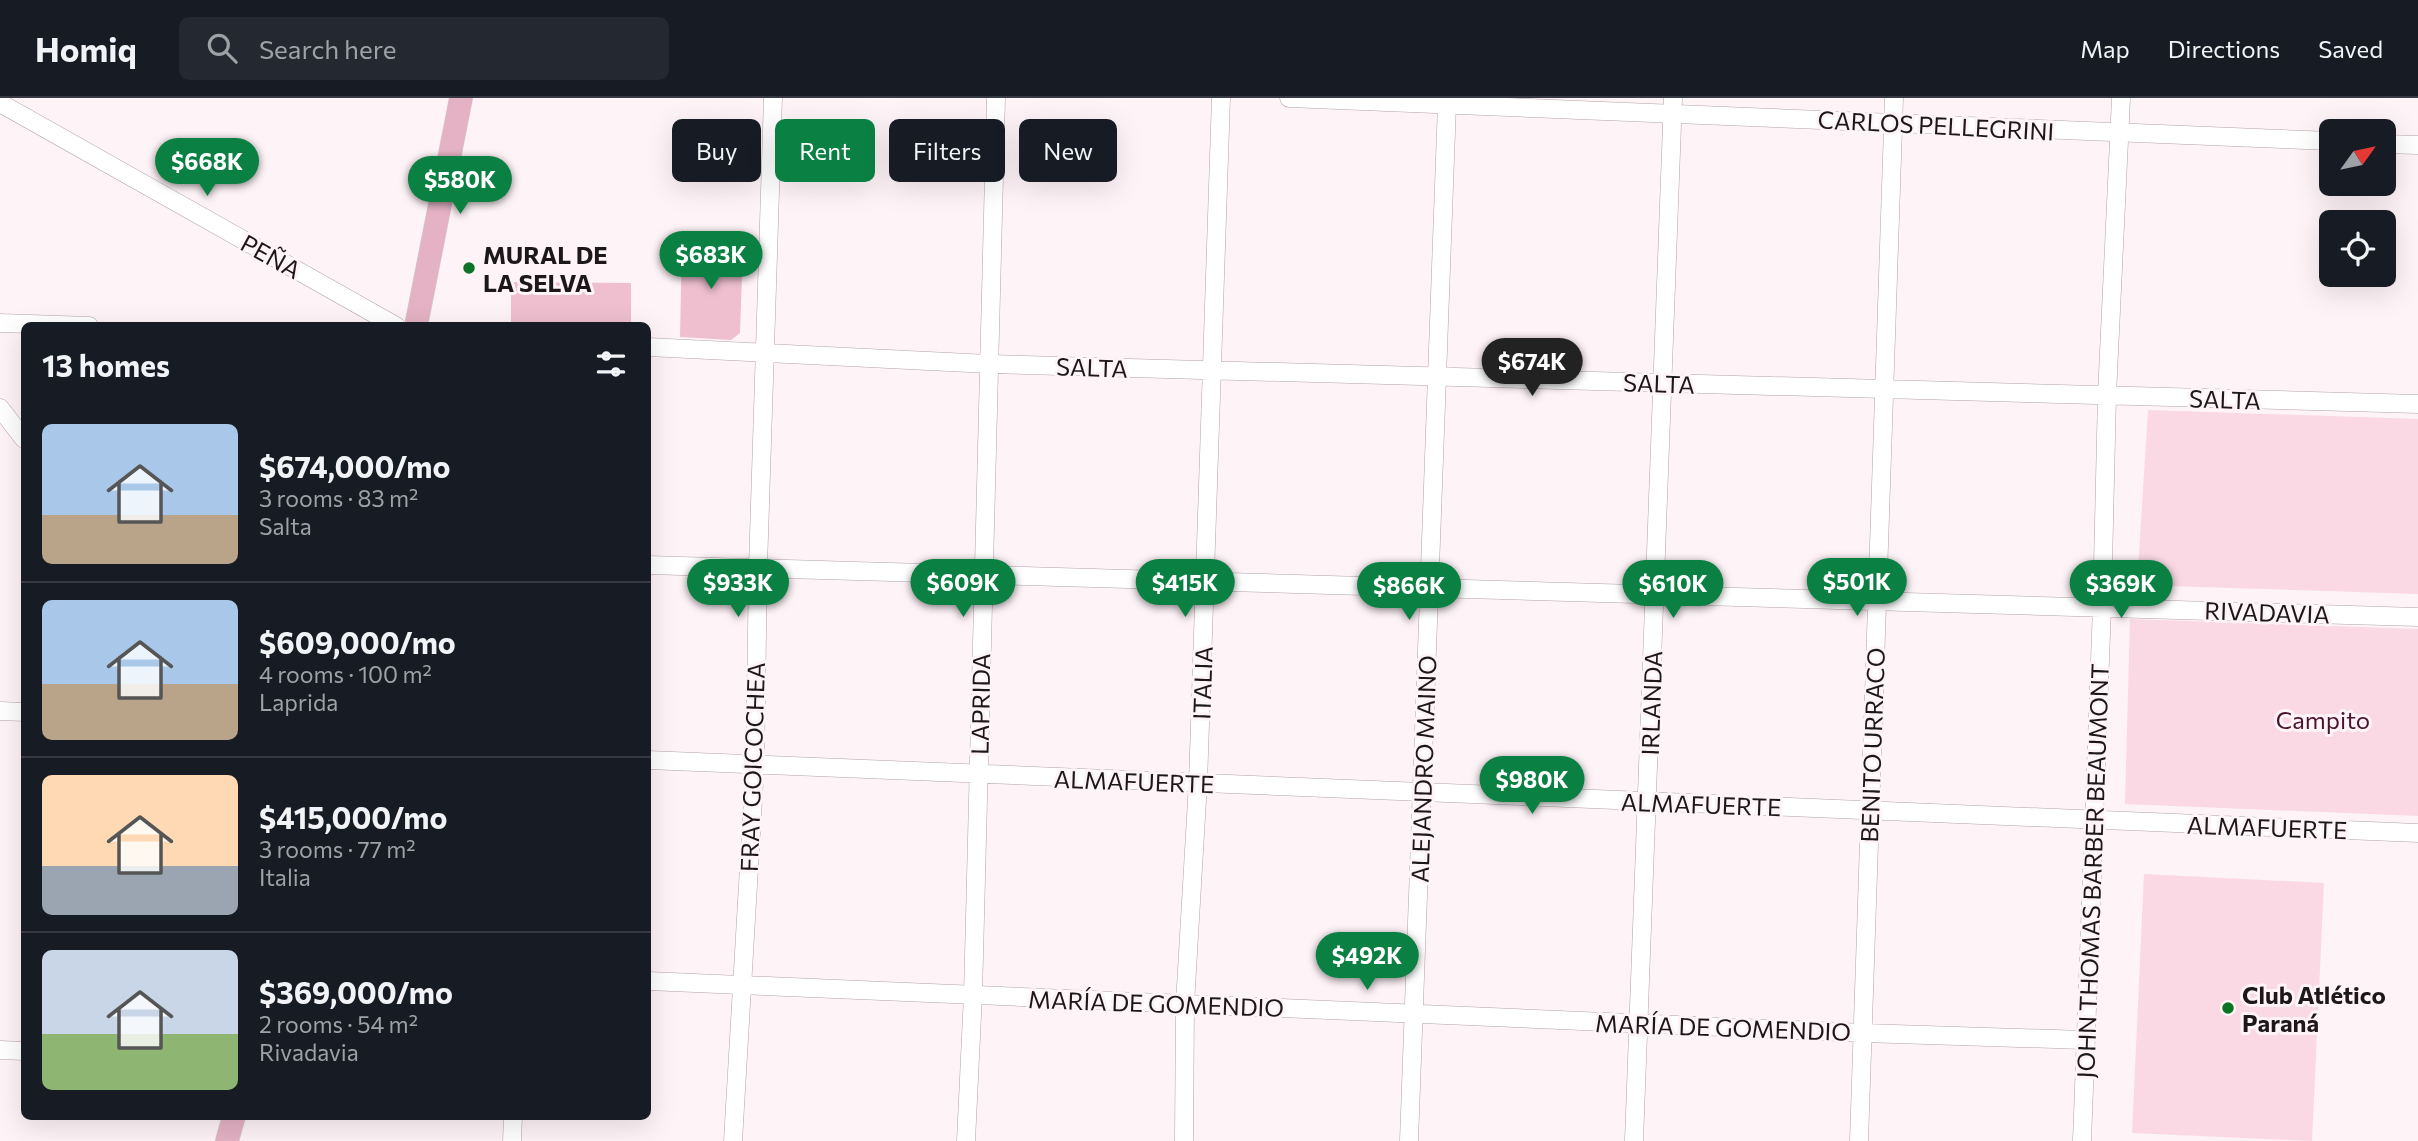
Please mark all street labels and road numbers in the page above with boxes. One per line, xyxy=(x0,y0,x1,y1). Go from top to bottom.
street label: CARLOS PELLEGRINI xyxy=(1817,104,2055,146)
street label: PEÑA xyxy=(236,228,306,284)
street label: SALTA xyxy=(1056,351,1128,383)
street label: SALTA xyxy=(1623,367,1695,399)
street label: SALTA xyxy=(2189,383,2261,415)
street label: RIVADAVIA xyxy=(2204,595,2330,629)
street label: ITALIA xyxy=(1186,646,1218,720)
street label: BENITO URRACO xyxy=(1854,647,1890,843)
street label: IRLANDA xyxy=(1635,650,1667,756)
street label: LAPRIDA xyxy=(965,653,995,755)
street label: ALEJANDRO MAINO xyxy=(1405,655,1441,883)
street label: FRAY GOICOCHEA xyxy=(734,662,770,872)
street label: JOHN THOMAS BARBER BEAUMONT xyxy=(2070,663,2114,1079)
street label: ALMAFUERTE xyxy=(1053,764,1215,798)
street label: ALMAFUERTE xyxy=(1620,787,1782,821)
street label: ALMAFUERTE xyxy=(2186,810,2348,844)
street label: MARÍA DE GOMENDIO xyxy=(1028,984,1284,1022)
street label: MARÍA DE GOMENDIO xyxy=(1595,1008,1851,1046)

